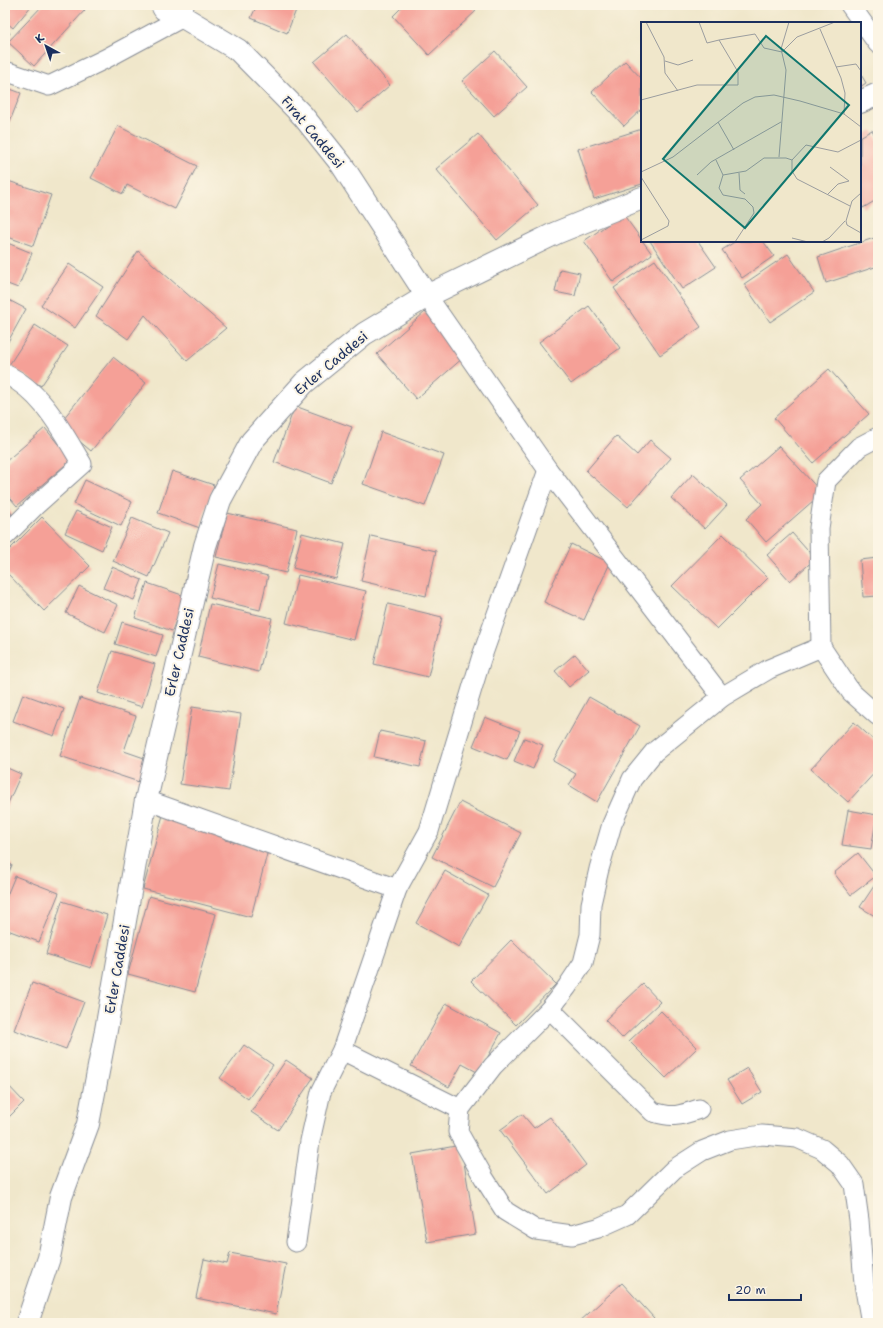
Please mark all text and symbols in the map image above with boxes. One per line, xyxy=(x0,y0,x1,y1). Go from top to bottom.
inset map xyxy=(641,22,861,242)
north arrow xyxy=(26,26,66,66)
text: K xyxy=(32,30,48,47)
street label: Fırat Caddesi xyxy=(278,92,348,172)
street label: Erler Caddesi xyxy=(291,327,371,399)
street label: Erler Caddesi xyxy=(160,606,198,698)
street label: Erler Caddesi xyxy=(100,923,134,1015)
scale bar xyxy=(729,1276,801,1302)
text: 20 m xyxy=(735,1282,766,1298)

